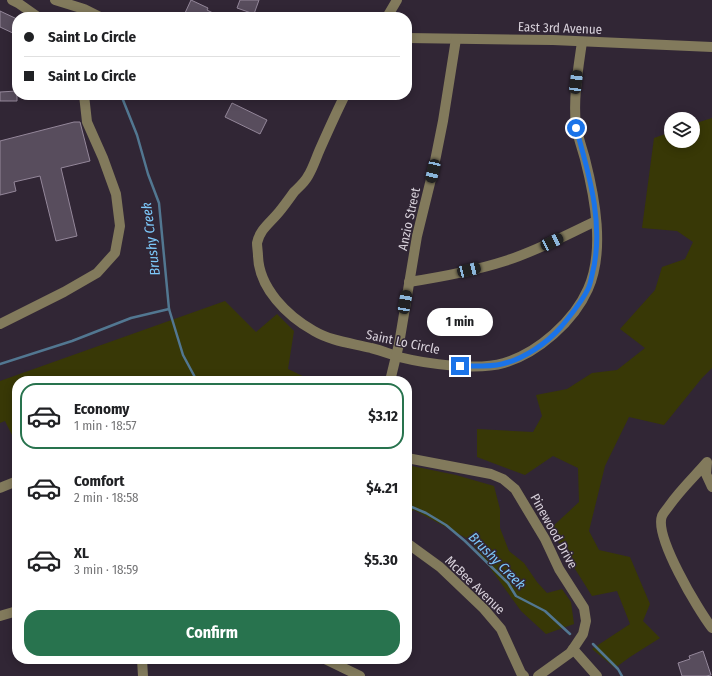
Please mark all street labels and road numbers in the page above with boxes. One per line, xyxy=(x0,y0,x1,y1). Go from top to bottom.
street label: East 3rd Avenue xyxy=(518,19,602,37)
street label: Anzio Street xyxy=(395,185,423,252)
street label: Saint Lo Circle xyxy=(365,327,441,357)
street label: Pinewood Drive xyxy=(527,491,581,571)
street label: McBee Avenue xyxy=(442,553,508,617)

